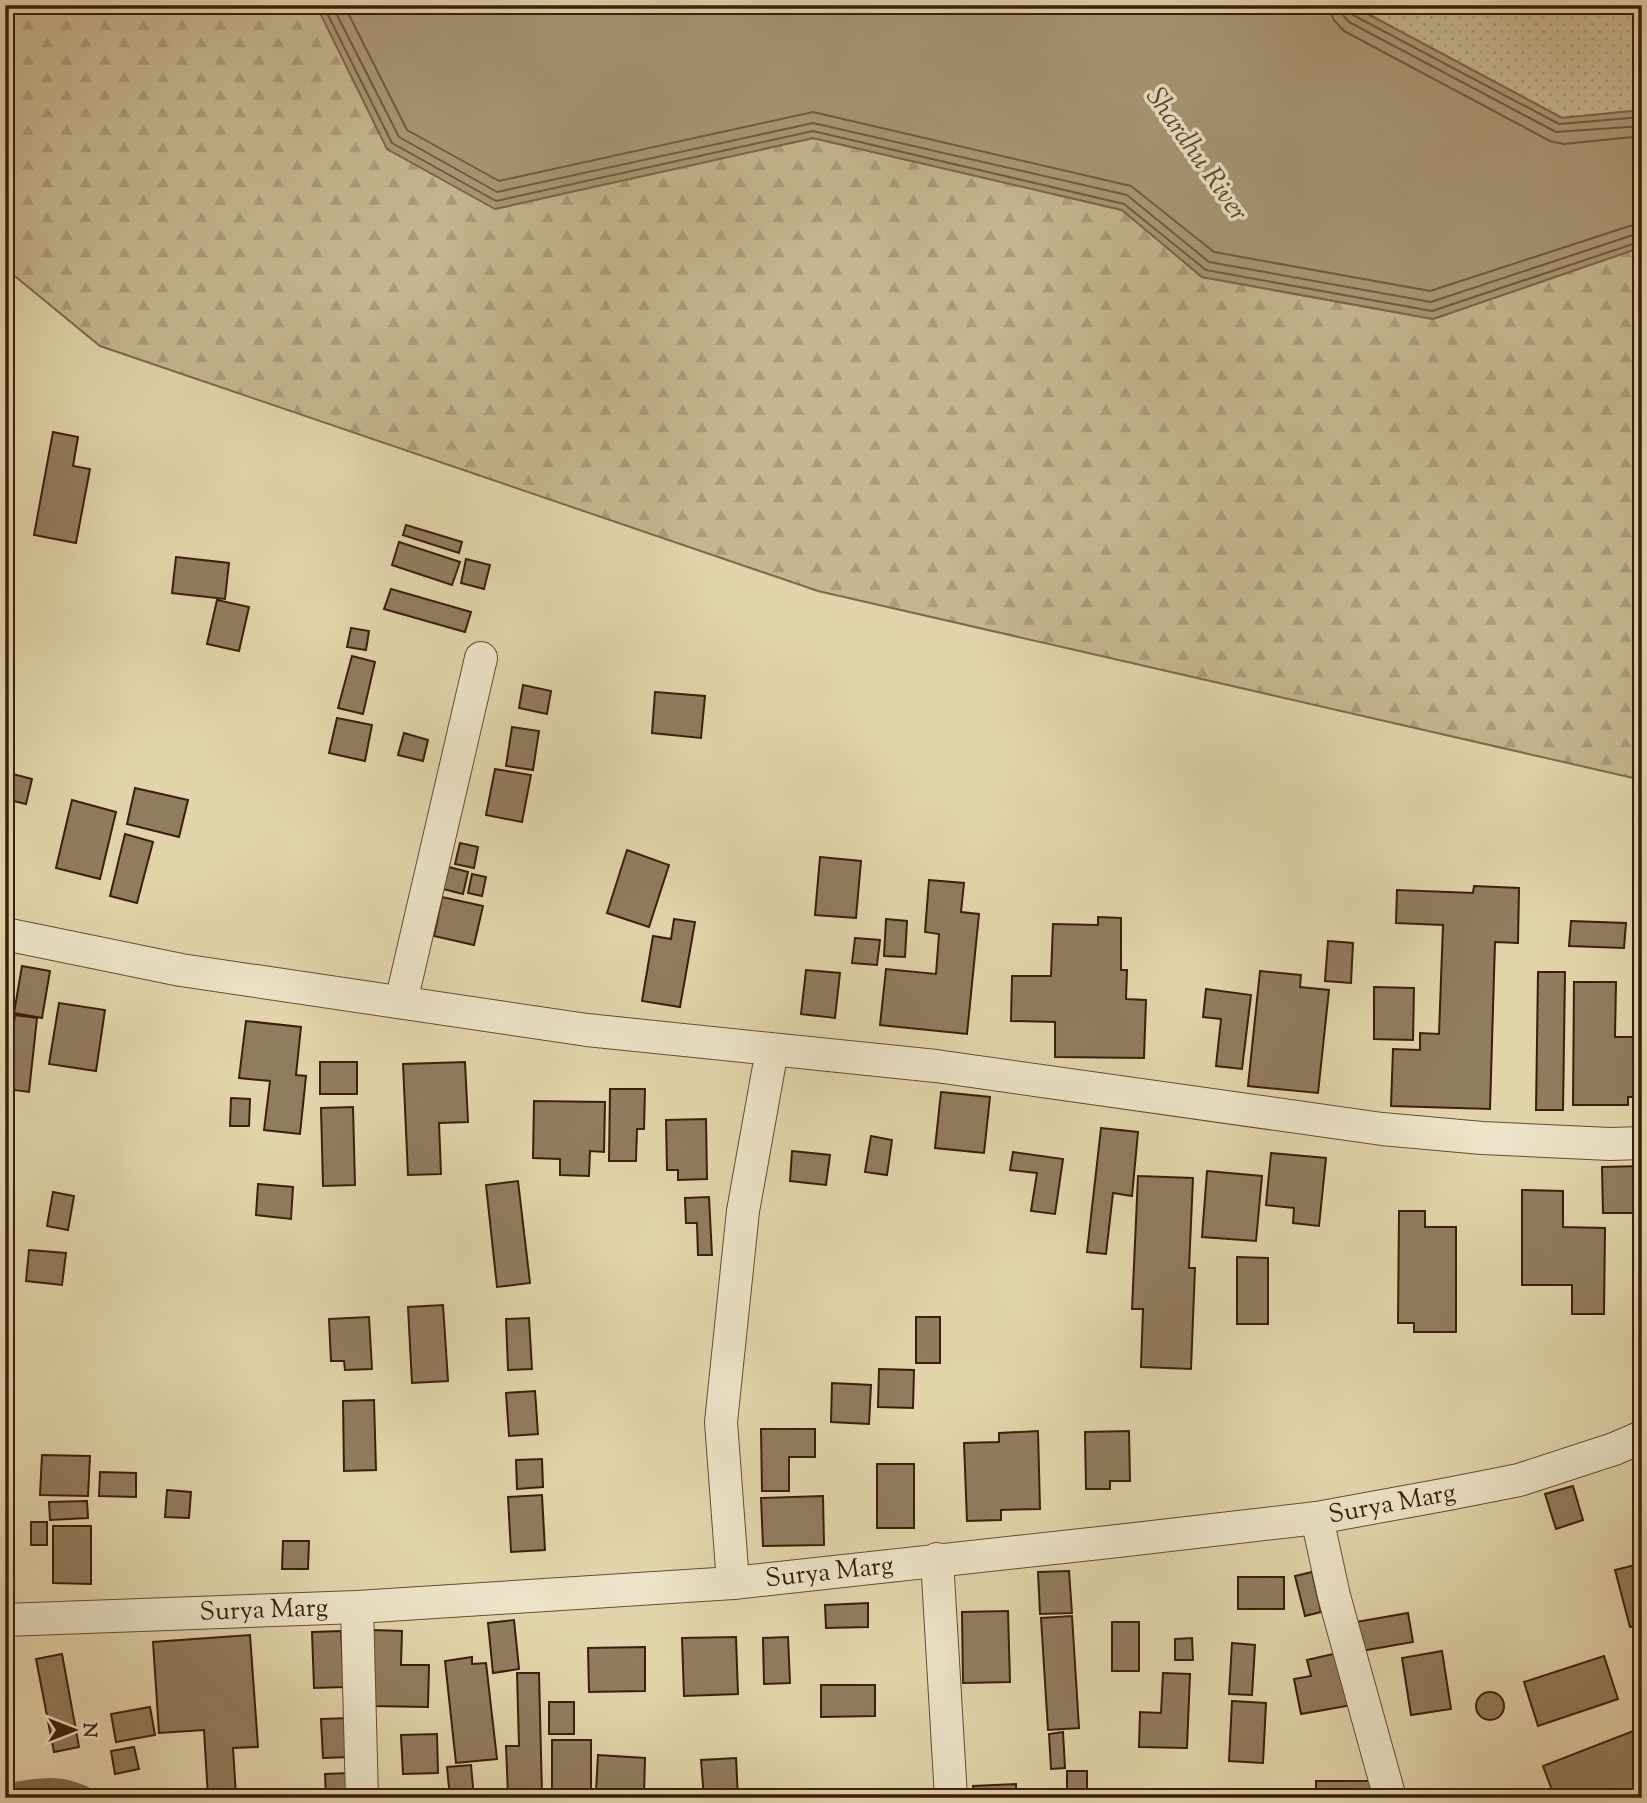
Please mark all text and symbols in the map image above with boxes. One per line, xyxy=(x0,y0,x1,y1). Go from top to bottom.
water label: Shardhu River xyxy=(1135,80,1257,230)
street label: Surya Marg xyxy=(1325,1474,1459,1534)
street label: Surya Marg xyxy=(763,1547,895,1598)
street label: Surya Marg xyxy=(199,1590,329,1631)
north arrow xyxy=(38,1694,108,1764)
text: N xyxy=(75,1722,102,1738)

